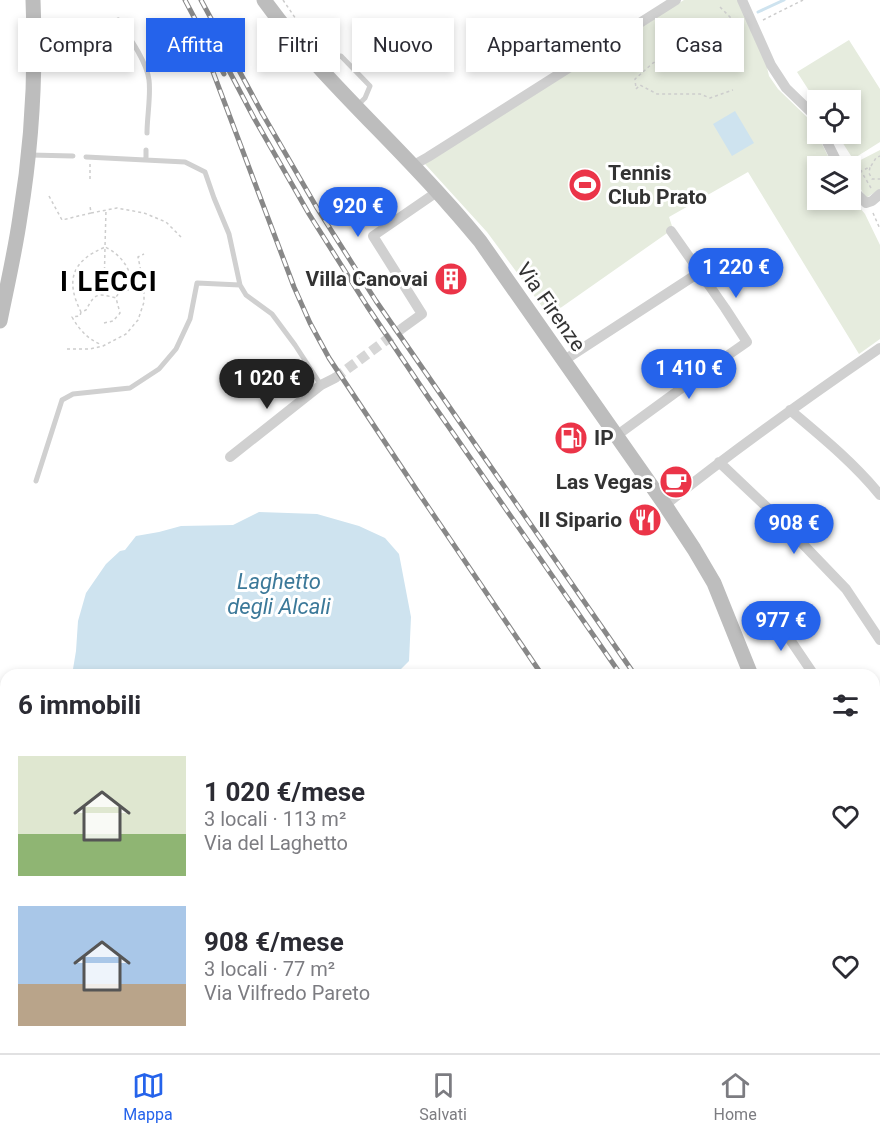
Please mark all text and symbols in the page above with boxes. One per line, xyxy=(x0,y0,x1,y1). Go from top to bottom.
chip: Compra xyxy=(18,18,134,72)
chip: Affitta xyxy=(146,18,245,72)
chip: Filtri xyxy=(257,18,340,72)
chip: Nuovo xyxy=(352,18,454,72)
chip: Appartamento xyxy=(466,18,643,72)
chip: Casa xyxy=(655,18,744,72)
map controls xyxy=(807,90,861,210)
button: locate xyxy=(807,90,861,144)
button: layers xyxy=(807,156,861,210)
place label: Tennis Club Prato xyxy=(608,161,707,209)
sports icon: Tennis Club Prato xyxy=(567,167,603,203)
pin: 920 € xyxy=(316,187,400,238)
text: 920 € xyxy=(333,194,383,218)
pin: 1 220 € xyxy=(681,248,791,299)
text: 1 220 € xyxy=(702,255,770,279)
street label: Via Firenze xyxy=(512,258,590,356)
building icon: Villa Canovai xyxy=(433,261,469,297)
district label: I LECCI xyxy=(60,266,158,298)
place label: Villa Canovai xyxy=(305,267,428,291)
pin: 1 410 € xyxy=(634,349,744,400)
text: 1 410 € xyxy=(655,356,723,380)
pin: 1 020 € xyxy=(212,359,322,410)
text: 1 020 € xyxy=(233,366,301,390)
fuel station icon: IP xyxy=(553,420,589,456)
place label: IP xyxy=(594,426,614,450)
cafe icon: Las Vegas xyxy=(658,464,694,500)
place label: Las Vegas xyxy=(556,470,653,494)
restaurant icon: Il Sipario xyxy=(627,502,663,538)
pin: 908 € xyxy=(752,504,836,555)
place label: Il Sipario xyxy=(538,508,622,532)
text: 908 € xyxy=(769,511,819,535)
water label: Laghetto degli Alcali xyxy=(227,569,331,619)
pin: 977 € xyxy=(739,601,823,652)
text: 977 € xyxy=(756,608,806,632)
icon: filters xyxy=(829,689,862,722)
text: 6 immobili xyxy=(18,690,141,720)
text: 1 020 €/mese xyxy=(204,777,365,807)
icon: home xyxy=(66,780,138,852)
icon: heart xyxy=(829,800,862,833)
text: 3 locali · 113 m² xyxy=(204,807,346,831)
text: Via del Laghetto xyxy=(204,831,348,855)
text: 908 €/mese xyxy=(204,927,344,957)
icon: home xyxy=(66,930,138,1002)
icon: heart xyxy=(829,950,862,983)
text: 3 locali · 77 m² xyxy=(204,957,335,981)
text: Via Vilfredo Pareto xyxy=(204,981,370,1005)
tab: Mappa xyxy=(123,1069,173,1124)
tab: Salvati xyxy=(419,1069,467,1124)
tab: Home xyxy=(714,1069,757,1124)

